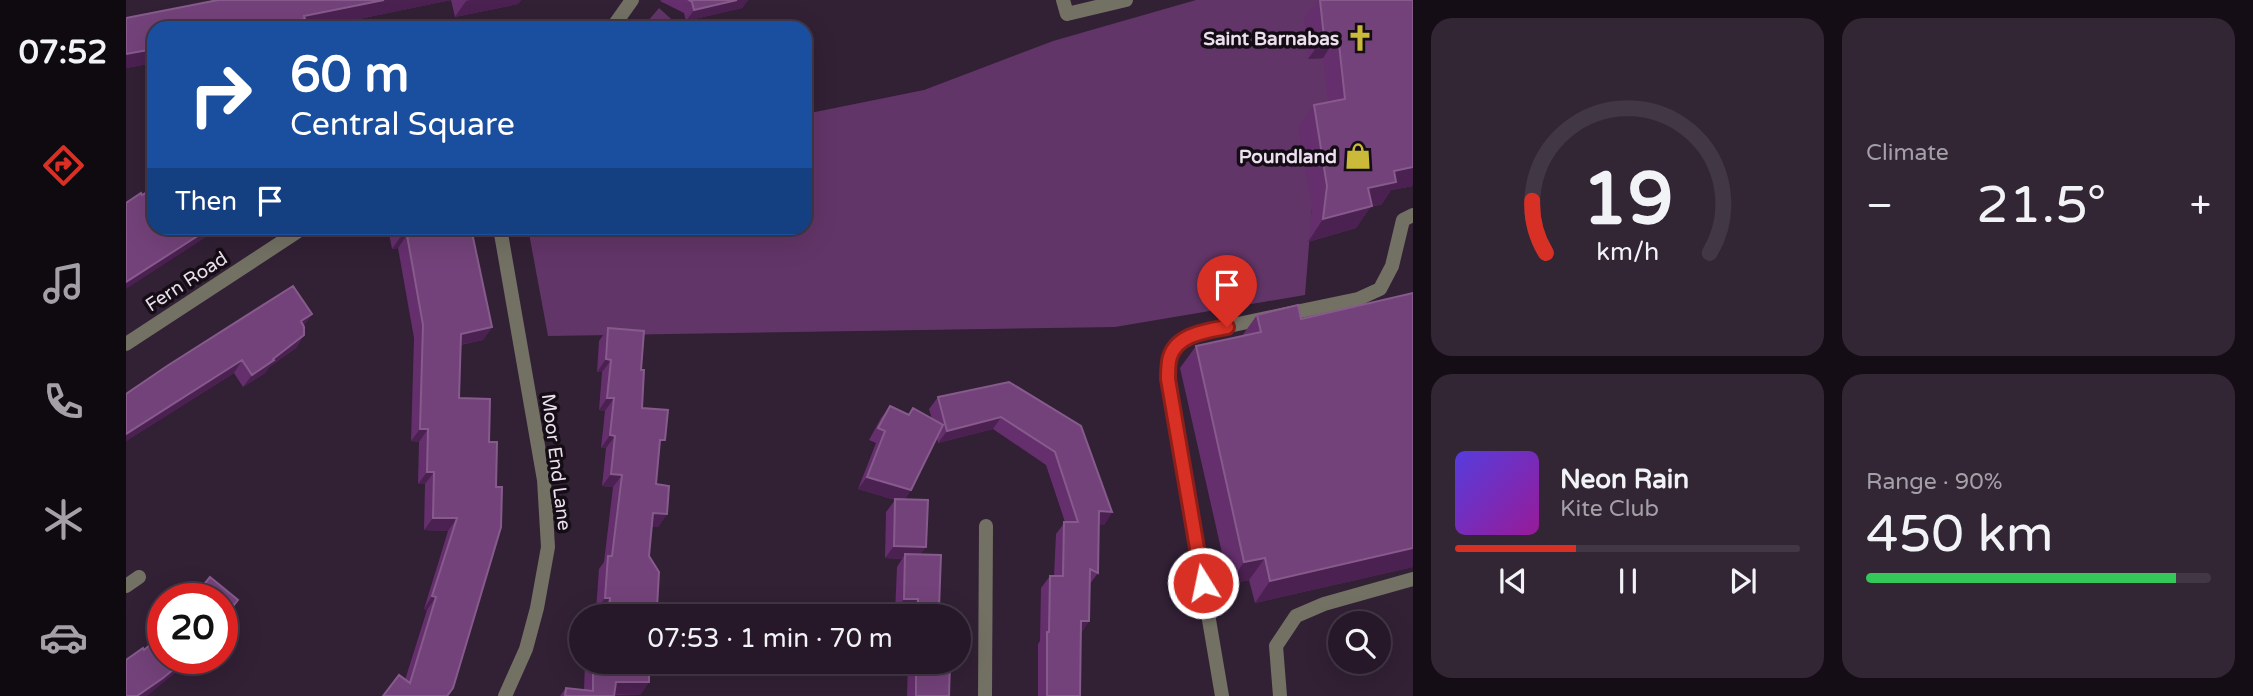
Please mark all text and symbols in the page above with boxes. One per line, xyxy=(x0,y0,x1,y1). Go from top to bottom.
church icon: Saint Barnabas xyxy=(1345,23,1375,53)
place label: Saint Barnabas xyxy=(1203,28,1339,50)
text: 07:52 xyxy=(19,34,107,72)
text: 60 m xyxy=(290,46,409,105)
icon: right xyxy=(175,49,266,140)
text: Central Square xyxy=(290,106,515,144)
text: Climate xyxy=(1866,139,1949,167)
icon: directions xyxy=(39,141,88,190)
shop icon: Poundland xyxy=(1343,141,1373,171)
place label: Poundland xyxy=(1239,146,1337,168)
text: 19 xyxy=(1582,156,1673,244)
text: 21.5° xyxy=(1976,174,2106,237)
icon: arrive xyxy=(251,182,289,220)
text: − xyxy=(1866,183,1893,229)
text: + xyxy=(2190,183,2211,229)
text: Then xyxy=(175,186,237,217)
text: km/h xyxy=(1596,237,1659,267)
street label: Fern Road xyxy=(142,247,232,316)
pin xyxy=(1197,255,1257,327)
icon: music xyxy=(39,259,88,308)
icon: arrive xyxy=(1208,266,1246,304)
icon: phone xyxy=(39,377,88,426)
street label: Moor End Lane xyxy=(537,392,575,532)
text: Neon Rain xyxy=(1560,464,1689,495)
text: Range · 90% xyxy=(1866,468,2002,496)
icon: climate xyxy=(39,495,88,544)
text: Kite Club xyxy=(1560,495,1659,523)
text: 450 km xyxy=(1866,503,2054,566)
position arrow xyxy=(1166,546,1240,620)
icon: previous xyxy=(1494,562,1532,600)
icon: pause xyxy=(1609,562,1647,600)
icon: next xyxy=(1724,562,1762,600)
speed limit sign: 20 xyxy=(147,583,238,674)
map controls xyxy=(1328,611,1391,674)
button: search xyxy=(1328,611,1391,674)
icon: car xyxy=(39,613,88,662)
text: 07:53 · 1 min · 70 m xyxy=(647,623,893,654)

